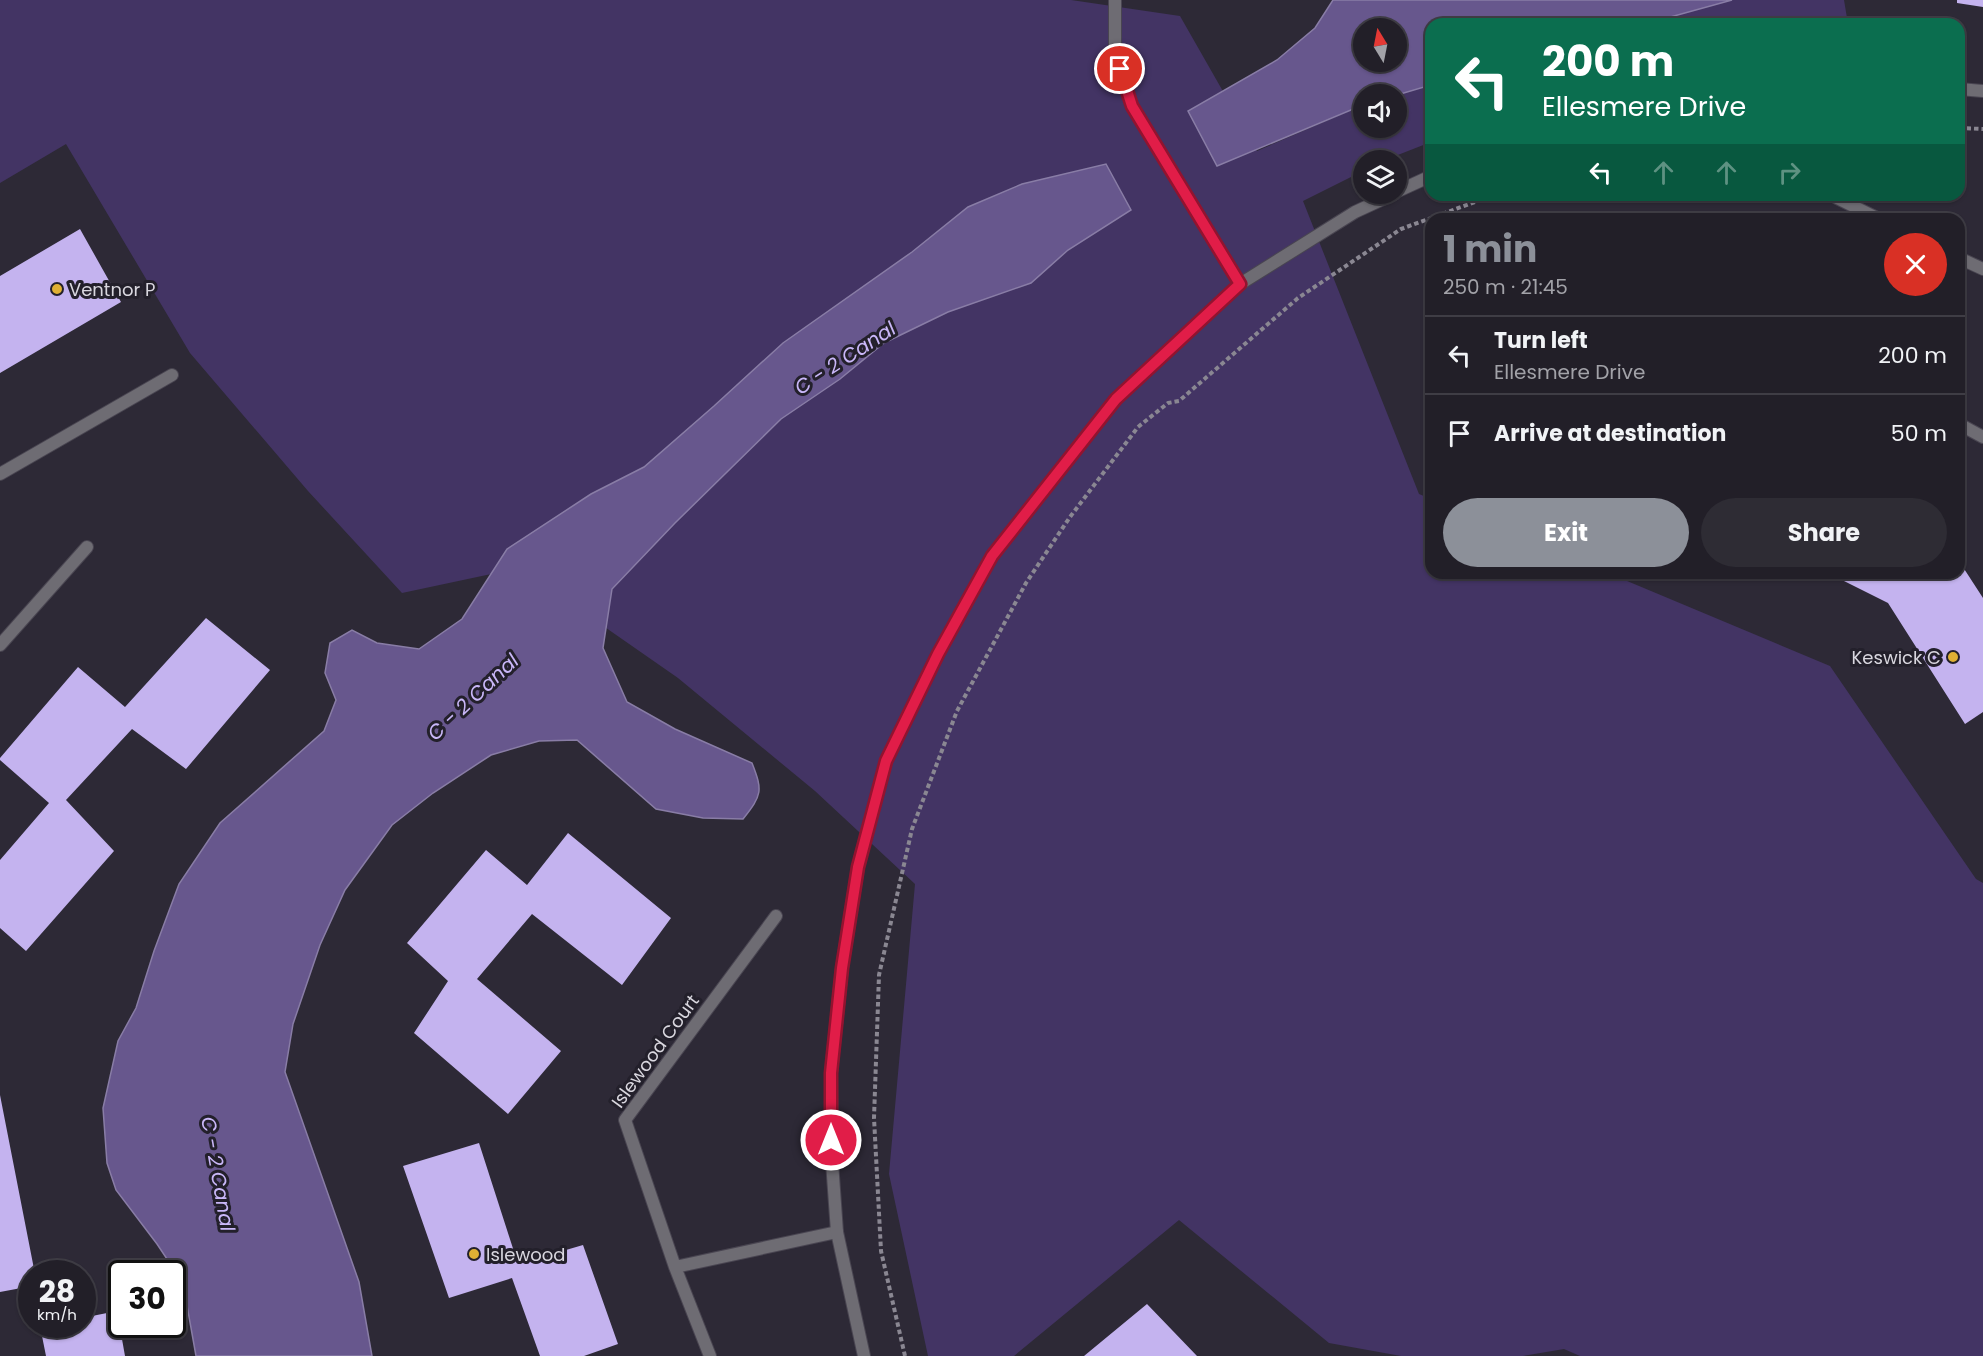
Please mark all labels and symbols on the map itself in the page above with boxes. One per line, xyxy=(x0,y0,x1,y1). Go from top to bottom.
north arrow xyxy=(1353,18,1407,72)
pin xyxy=(1094,43,1145,94)
place label: Ventnor P xyxy=(69,277,155,302)
marker: Ventnor P xyxy=(50,282,64,296)
water label: C - 2 Canal xyxy=(789,315,901,401)
place label: Keswick C xyxy=(1852,645,1941,670)
water label: C - 2 Canal xyxy=(421,647,525,747)
marker: Keswick C xyxy=(1946,650,1960,664)
street label: Islewood Court xyxy=(605,989,705,1113)
position arrow xyxy=(799,1108,863,1172)
water label: C - 2 Canal xyxy=(194,1114,242,1234)
place label: Islewood xyxy=(486,1242,565,1267)
marker: Islewood xyxy=(467,1247,481,1261)
speed limit sign: 30 xyxy=(108,1260,186,1338)

